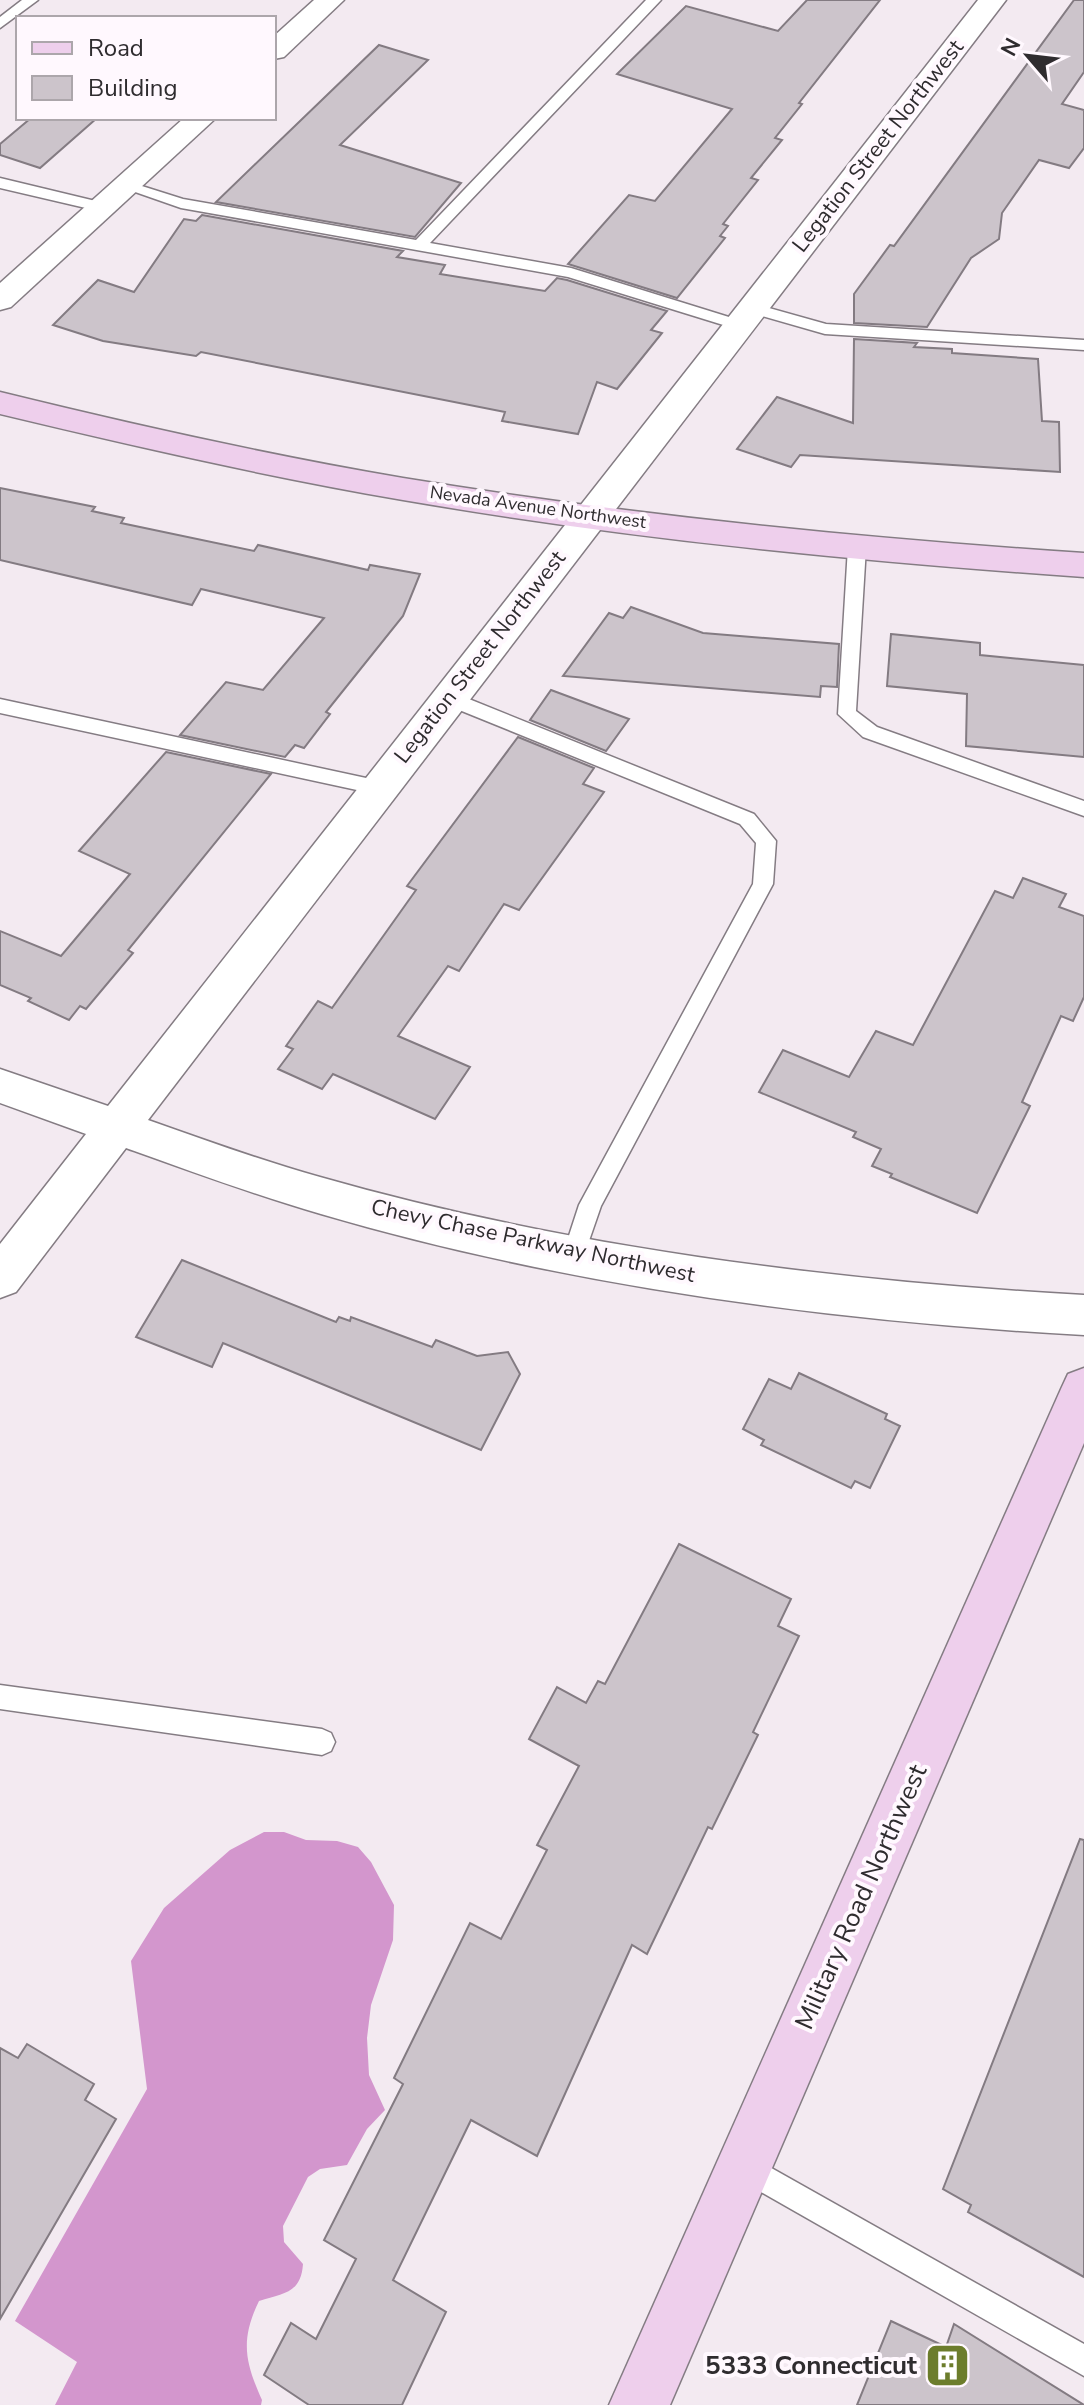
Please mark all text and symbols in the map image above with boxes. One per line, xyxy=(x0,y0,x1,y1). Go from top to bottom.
legend xyxy=(16,16,276,120)
north arrow xyxy=(988,16,1068,96)
text: Road xyxy=(88,32,144,64)
street label: Legation Street Northwest xyxy=(785,33,971,259)
text: N xyxy=(994,33,1028,61)
text: Building xyxy=(88,72,178,104)
street label: Nevada Avenue Northwest xyxy=(428,480,648,534)
street label: Legation Street Northwest xyxy=(387,544,573,770)
street label: Chevy Chase Parkway Northwest xyxy=(368,1192,698,1290)
street label: Military Road Northwest xyxy=(787,1758,936,2035)
building icon: 5333 Connecticut xyxy=(924,2341,972,2389)
place label: 5333 Connecticut xyxy=(705,2348,918,2383)

